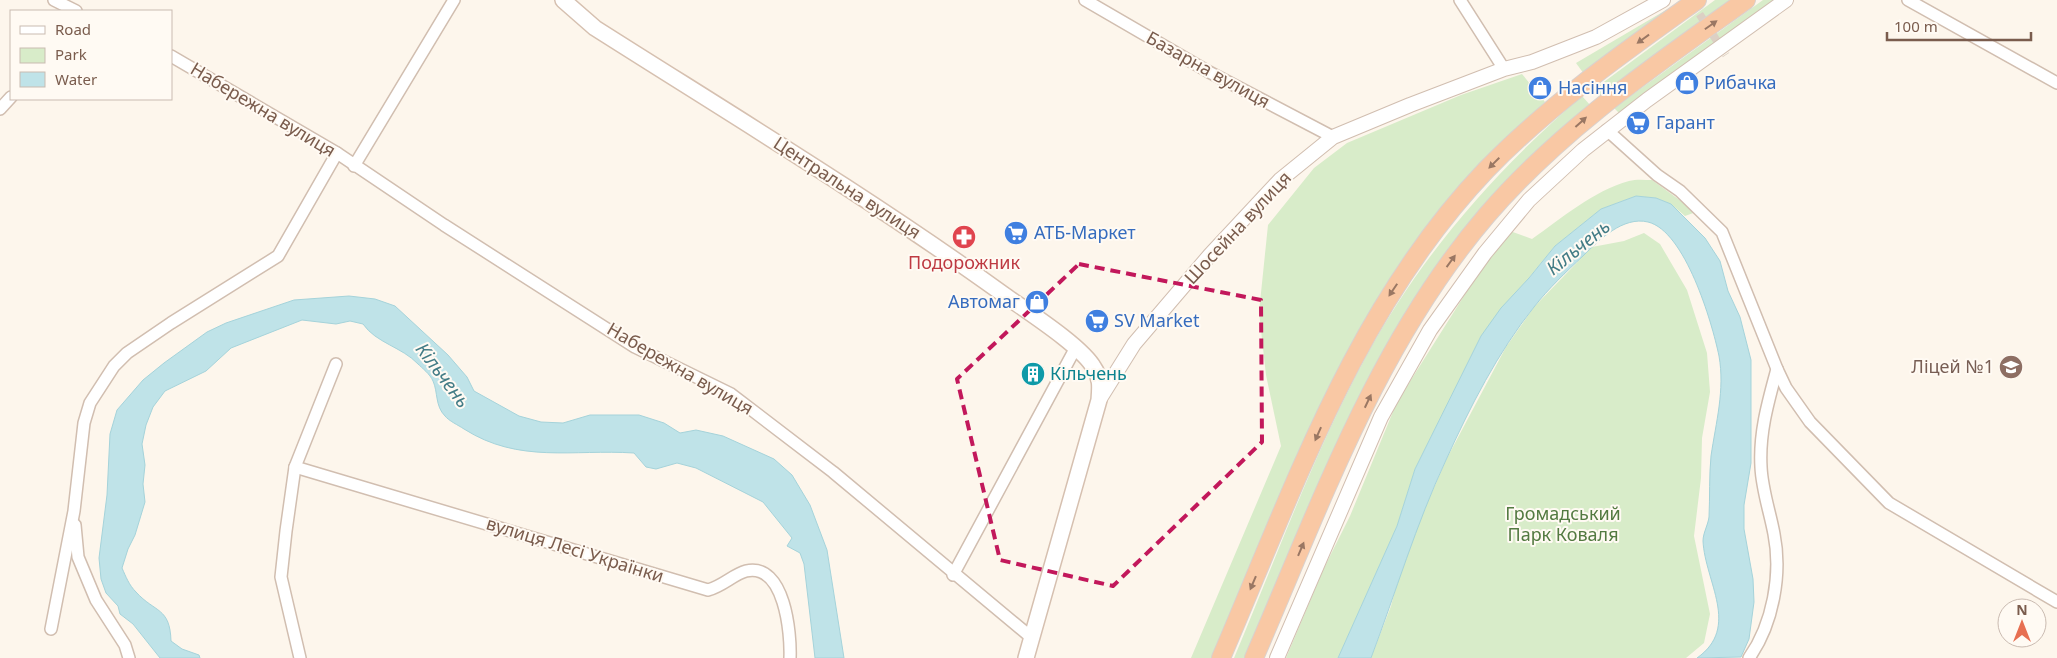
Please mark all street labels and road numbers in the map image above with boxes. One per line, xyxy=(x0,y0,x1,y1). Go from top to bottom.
street label: Базарна вулиця xyxy=(1142,25,1275,113)
street label: Набережна вулиця xyxy=(186,56,341,162)
street label: Центральна вулиця xyxy=(769,131,926,244)
street label: Шосейна вулиця xyxy=(1179,166,1296,289)
street label: Набережна вулиця xyxy=(603,316,758,420)
street label: вулиця Лесі Українки xyxy=(484,511,667,588)

